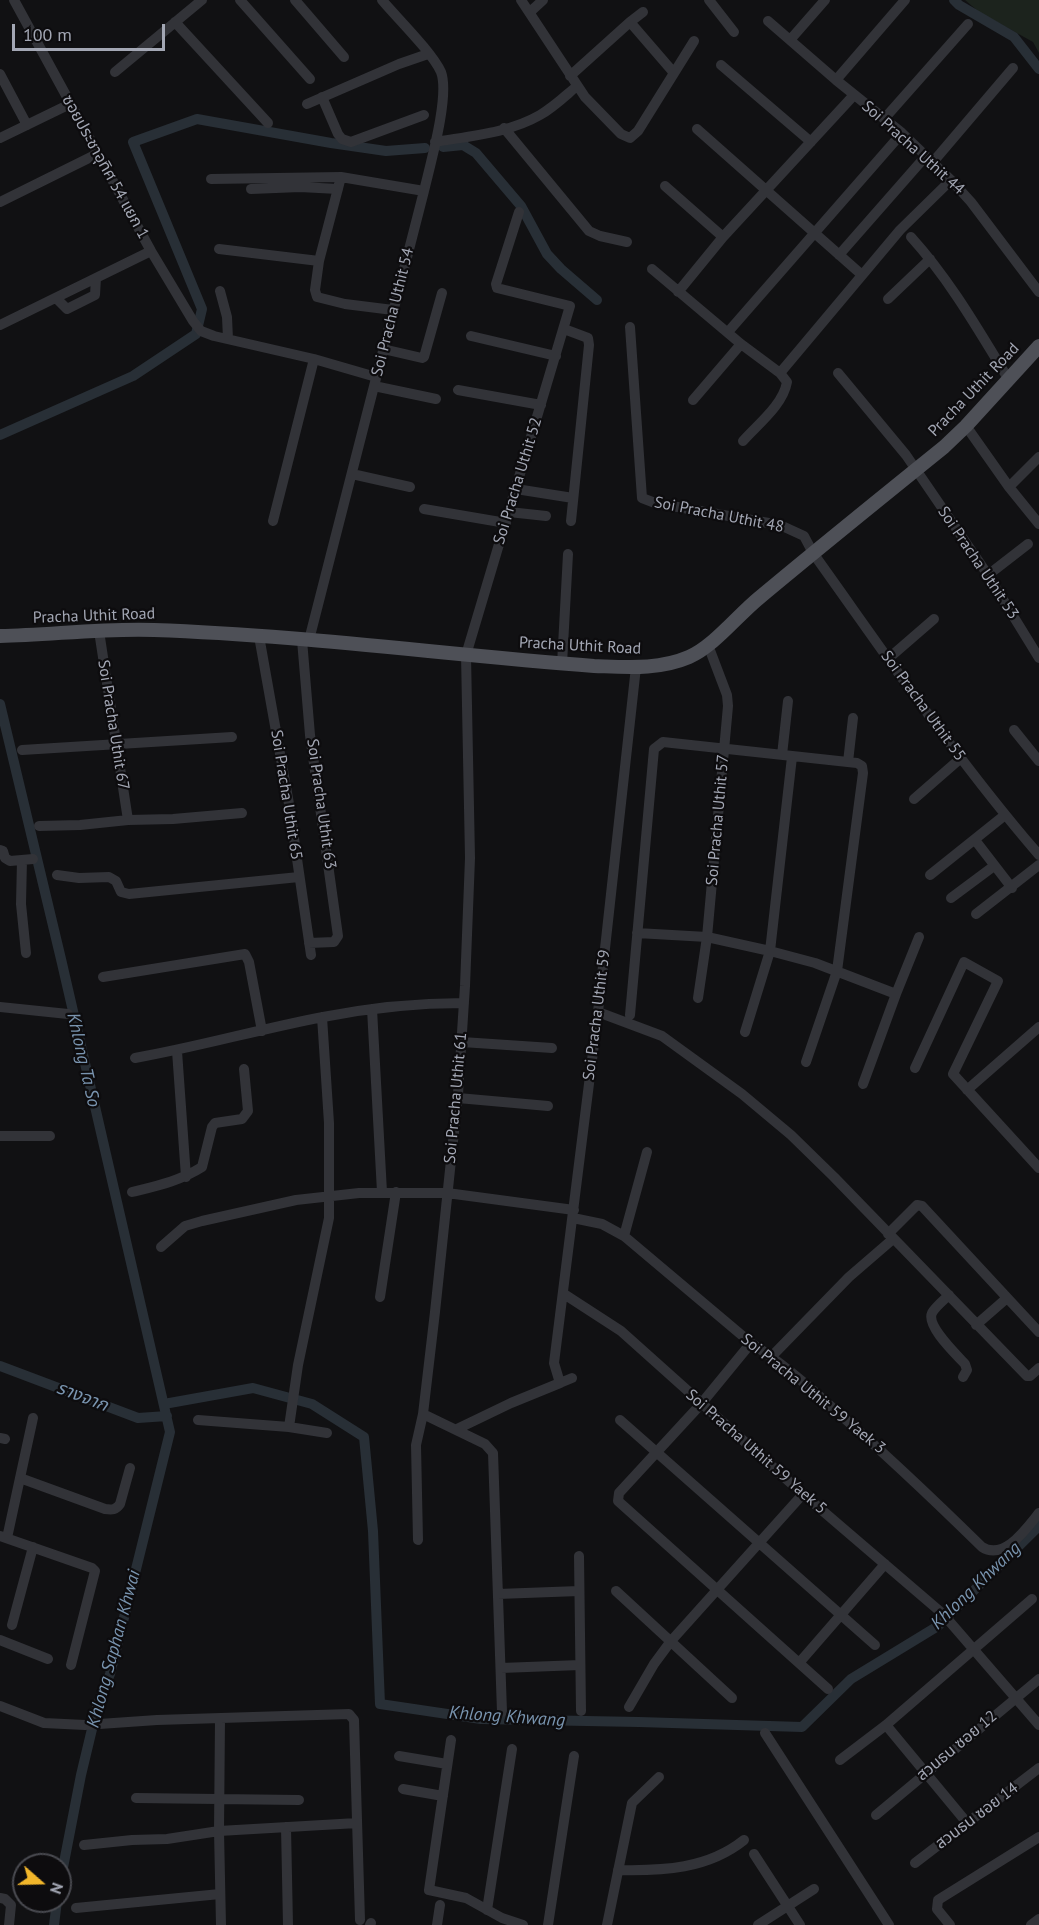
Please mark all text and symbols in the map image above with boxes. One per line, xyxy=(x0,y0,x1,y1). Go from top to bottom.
scale bar xyxy=(15,12,168,50)
text: 100 m xyxy=(23,23,72,46)
street label: ซอยประชาอุทิศ 54 แยก 1 xyxy=(57,92,153,242)
street label: Soi Pracha Uthit 44 xyxy=(858,97,968,199)
street label: Soi Pracha Uthit 54 xyxy=(368,246,418,378)
street label: Pracha Uthit Road xyxy=(925,339,1023,441)
street label: Soi Pracha Uthit 52 xyxy=(490,415,546,547)
street label: Soi Pracha Uthit 48 xyxy=(653,493,785,537)
street label: Soi Pracha Uthit 53 xyxy=(933,503,1023,623)
street label: Pracha Uthit Road xyxy=(33,604,155,628)
street label: Pracha Uthit Road xyxy=(518,633,642,659)
street label: Soi Pracha Uthit 55 xyxy=(877,647,969,765)
street label: Soi Pracha Uthit 67 xyxy=(93,659,133,791)
street label: Soi Pracha Uthit 65 xyxy=(266,729,306,861)
street label: Soi Pracha Uthit 63 xyxy=(302,738,340,870)
street label: Soi Pracha Uthit 57 xyxy=(703,754,733,886)
street label: Soi Pracha Uthit 59 xyxy=(579,949,615,1081)
water label: Khlong Ta So xyxy=(62,1011,104,1109)
street label: Soi Pracha Uthit 61 xyxy=(441,1032,471,1164)
street label: Soi Pracha Uthit 59 Yaek 3 xyxy=(737,1330,889,1458)
water label: รางจาก xyxy=(53,1377,111,1417)
street label: Soi Pracha Uthit 59 Yaek 5 xyxy=(682,1386,830,1518)
water label: Khlong Khwang xyxy=(927,1538,1025,1634)
water label: Khlong Saphan Khwai xyxy=(83,1568,145,1730)
water label: Khlong Khwang xyxy=(448,1702,566,1732)
street label: สวนธน ซอย 12 xyxy=(913,1707,1001,1785)
street label: สวนธน ซอย 14 xyxy=(932,1779,1022,1853)
north arrow xyxy=(12,1853,72,1913)
text: N xyxy=(46,1880,68,1897)

